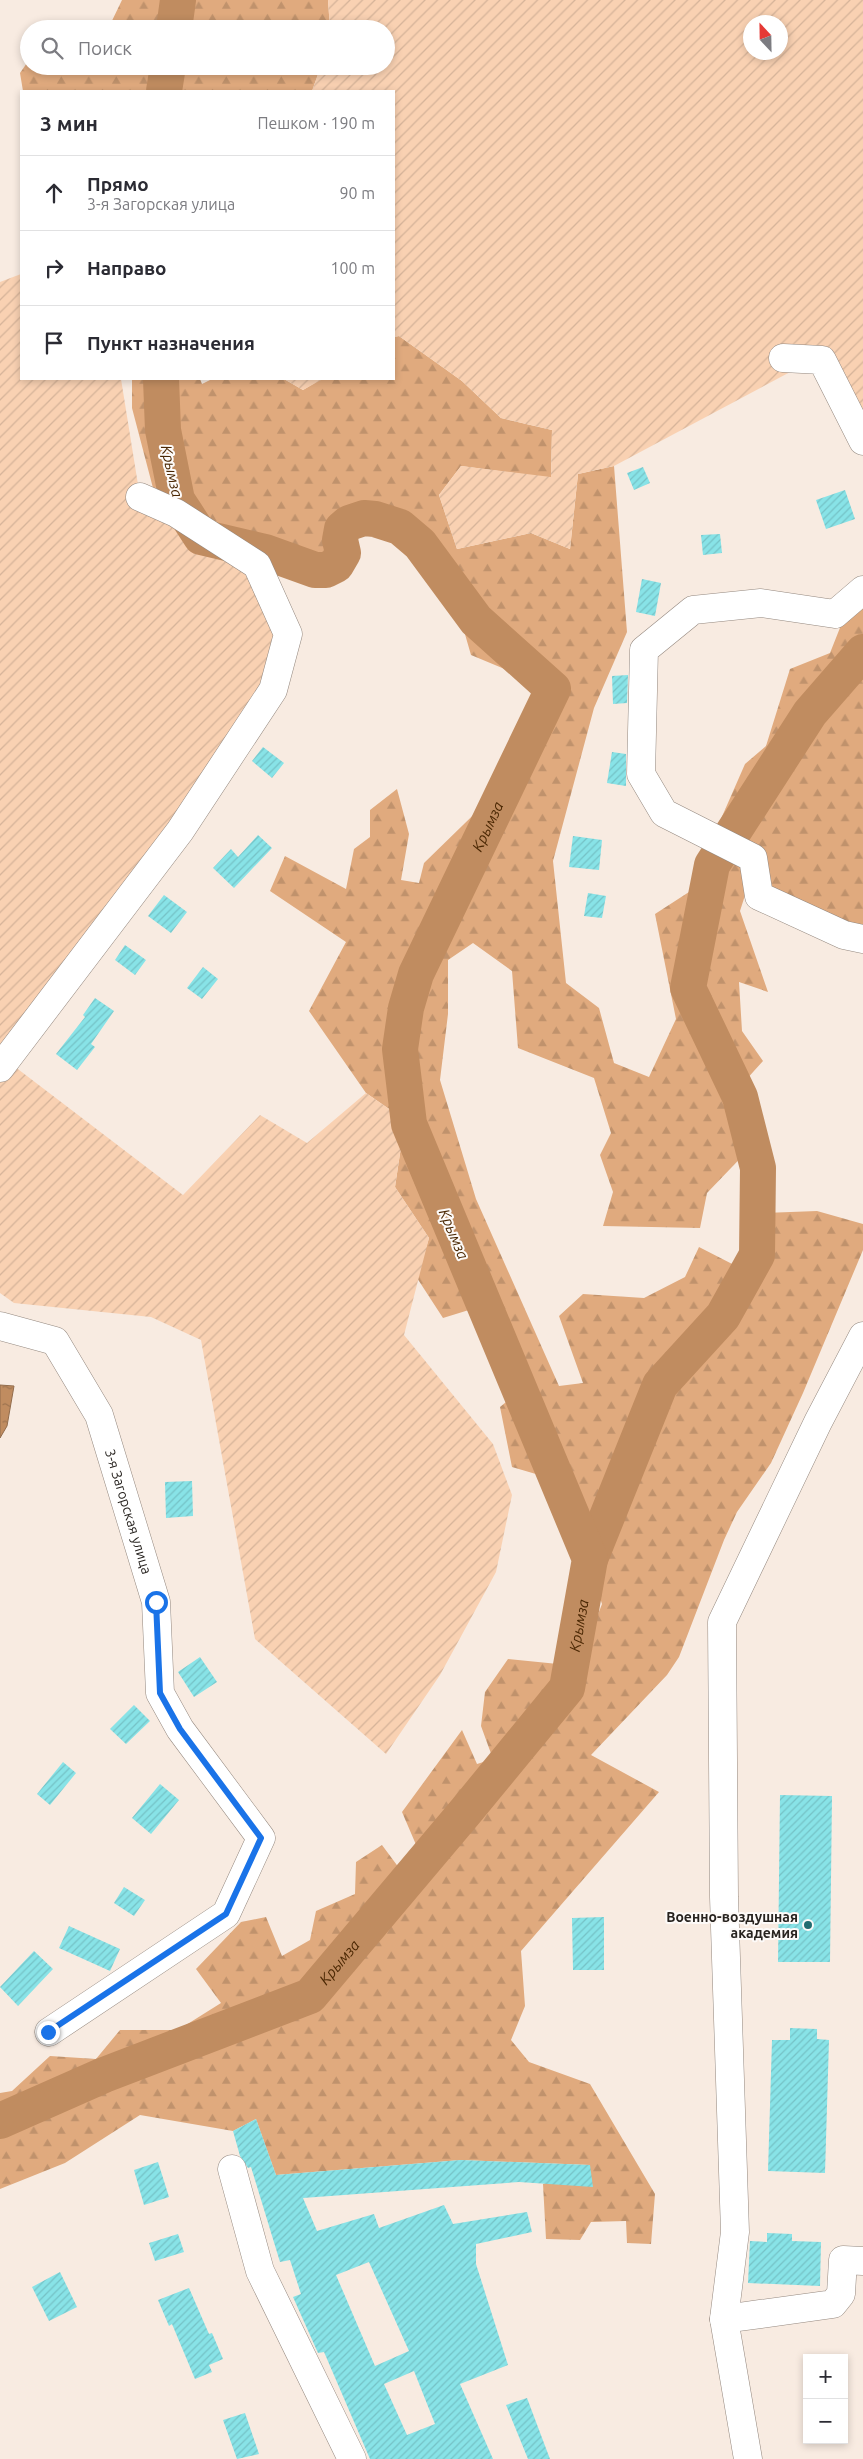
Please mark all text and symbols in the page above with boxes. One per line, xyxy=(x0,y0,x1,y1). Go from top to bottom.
north arrow xyxy=(743,15,788,60)
search box xyxy=(20,20,395,75)
icon: search xyxy=(38,34,66,62)
text: Поиск xyxy=(78,37,132,59)
text: 3 мин xyxy=(40,111,98,135)
text: Пешком · 190 m xyxy=(257,114,375,132)
text: Прямо xyxy=(87,173,149,195)
icon: ahead xyxy=(40,179,68,207)
text: 90 m xyxy=(339,184,375,202)
text: 3-я Загорская улица xyxy=(87,195,235,213)
icon: right xyxy=(40,254,68,282)
text: Направо xyxy=(87,257,167,279)
text: 100 m xyxy=(330,259,375,277)
icon: arrive xyxy=(40,329,68,357)
text: Пункт назначения xyxy=(87,332,255,354)
water label: Крымза xyxy=(158,443,186,499)
water label: Крымза xyxy=(468,799,506,854)
water label: Крымза xyxy=(436,1206,472,1262)
street label: 3-я Загорская улица xyxy=(102,1447,155,1576)
route start xyxy=(145,1591,168,1614)
water label: Крымза xyxy=(565,1598,591,1653)
place label: Военно-воздушная академия xyxy=(666,1909,798,1941)
marker: Военно-воздушная академия xyxy=(802,1919,814,1931)
water label: Крымза xyxy=(315,1936,362,1988)
route end xyxy=(37,2021,60,2044)
map controls xyxy=(803,2354,848,2444)
button: + xyxy=(803,2354,848,2399)
button: − xyxy=(803,2399,848,2444)

